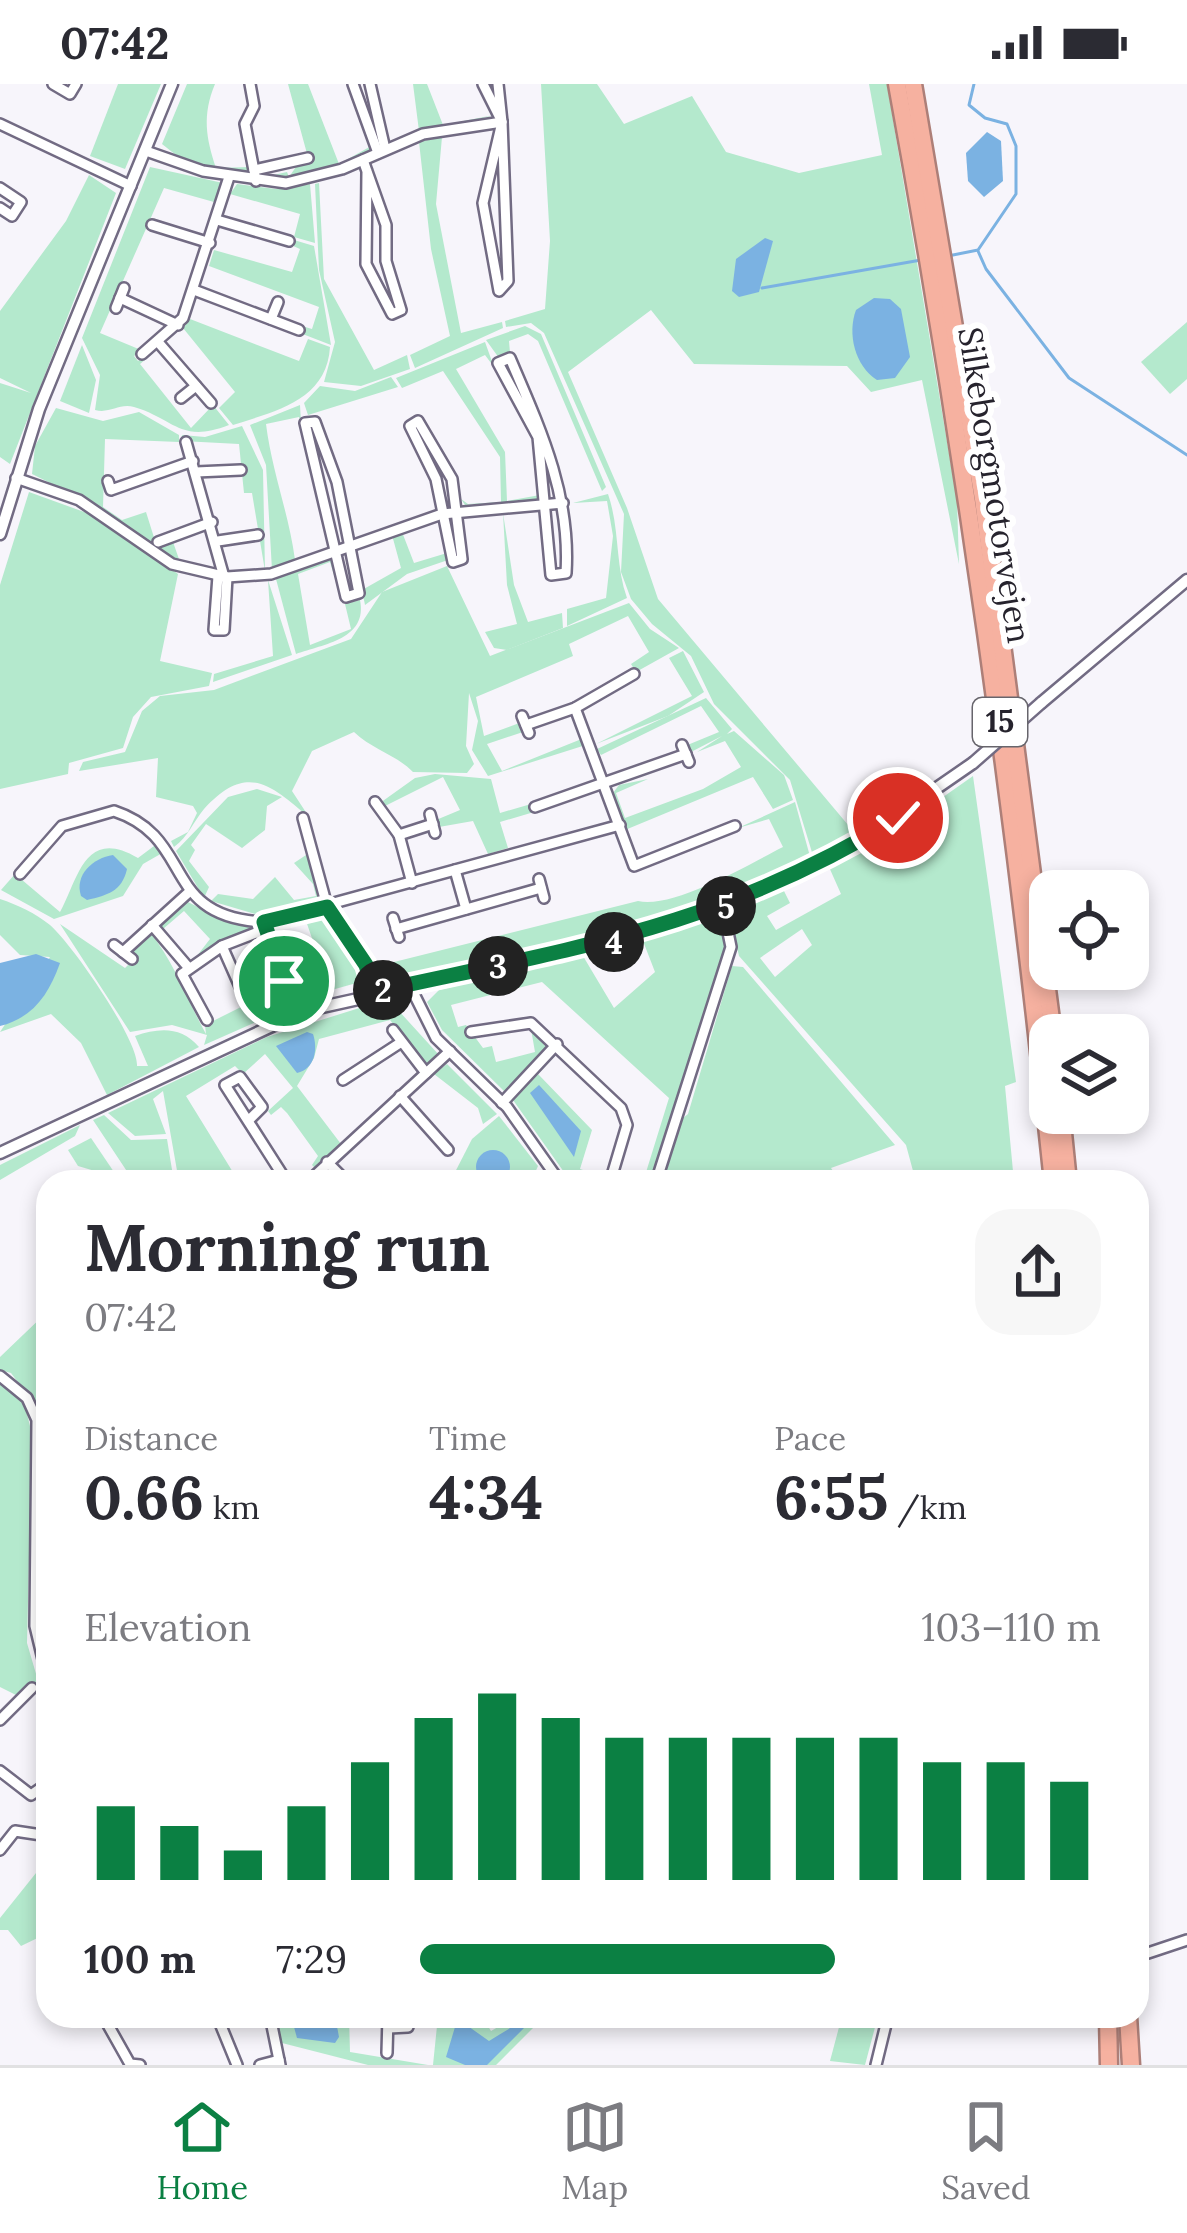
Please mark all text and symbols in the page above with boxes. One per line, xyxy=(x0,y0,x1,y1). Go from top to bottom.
text: 07:42 xyxy=(60,14,170,71)
street label: Silkeborgmotorvejen xyxy=(949,324,1041,646)
road number: 15 xyxy=(973,698,1027,746)
pin xyxy=(847,767,949,869)
icon: check xyxy=(865,785,931,851)
map controls xyxy=(1029,870,1149,1134)
button: locate xyxy=(1029,870,1149,990)
pin: 5 xyxy=(696,876,756,936)
text: 5 xyxy=(717,885,735,927)
pin: 4 xyxy=(584,912,644,972)
text: 4 xyxy=(605,921,623,963)
pin xyxy=(233,930,335,1032)
pin: 3 xyxy=(468,936,528,996)
text: 3 xyxy=(489,945,507,987)
icon: arrive xyxy=(251,948,317,1014)
pin: 2 xyxy=(353,960,413,1020)
text: 2 xyxy=(374,969,392,1011)
button: layers xyxy=(1029,1014,1149,1134)
text: Morning run xyxy=(84,1205,490,1289)
button: share xyxy=(975,1209,1101,1335)
text: 07:42 xyxy=(84,1292,177,1342)
text: Distance xyxy=(84,1417,218,1459)
text: Time xyxy=(429,1417,507,1459)
text: Pace xyxy=(774,1417,846,1459)
text: 0.66 xyxy=(84,1459,204,1535)
text: 4:34 xyxy=(429,1459,543,1535)
text: 6:55 xyxy=(774,1459,888,1535)
text: km xyxy=(204,1486,260,1528)
text: /km xyxy=(888,1486,967,1528)
text: Elevation xyxy=(84,1602,252,1652)
text: 103–110 m xyxy=(921,1602,1101,1652)
text: 100 m xyxy=(84,1934,196,1984)
text: 7:29 xyxy=(276,1934,347,1984)
tab: Home xyxy=(156,2094,248,2208)
tab: Map xyxy=(561,2094,628,2208)
tab: Saved xyxy=(941,2094,1030,2208)

